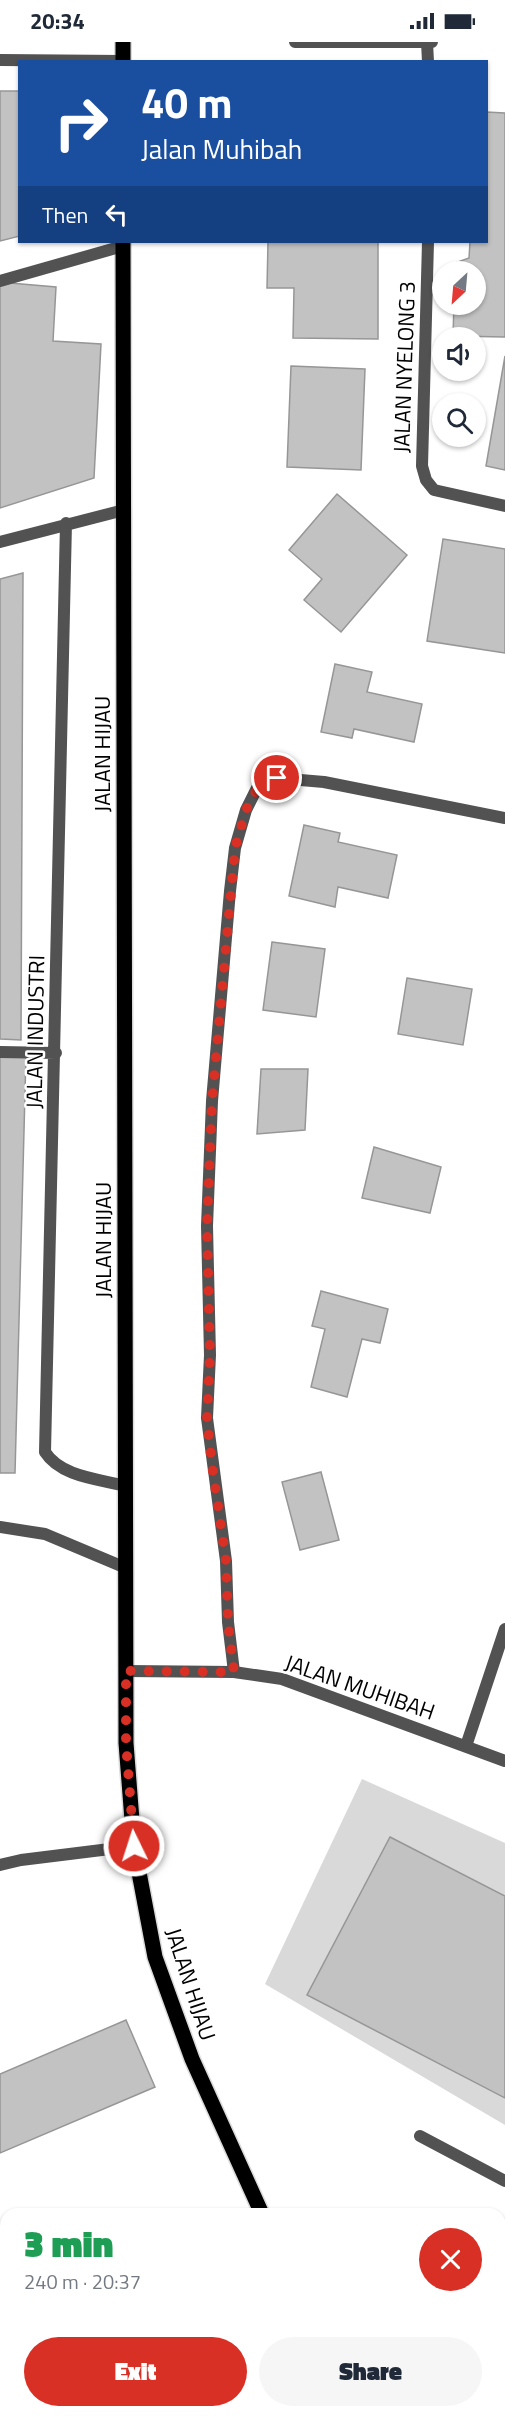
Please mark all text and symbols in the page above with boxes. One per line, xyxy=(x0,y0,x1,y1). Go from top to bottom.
text: 20:34 xyxy=(30,4,85,38)
text: 40 m xyxy=(141,70,233,134)
icon: right xyxy=(42,84,120,162)
text: Jalan Muhibah xyxy=(141,128,302,169)
text: Then xyxy=(42,198,88,232)
icon: left xyxy=(100,198,133,231)
north arrow xyxy=(432,261,486,315)
map controls xyxy=(432,261,486,447)
street label: JALAN NYELONG 3 xyxy=(384,280,424,454)
button: sound xyxy=(432,327,486,381)
button: search xyxy=(432,393,486,447)
street label: JALAN HIJAU xyxy=(85,696,119,812)
pin xyxy=(251,752,302,803)
icon: arrive xyxy=(260,761,293,794)
street label: JALAN INDUSTRI xyxy=(17,955,53,1109)
street label: JALAN HIJAU xyxy=(86,1182,120,1298)
street label: JALAN MUHIBAH xyxy=(280,1645,440,1729)
position arrow xyxy=(102,1814,166,1878)
street label: JALAN HIJAU xyxy=(157,1923,225,2045)
text: 3 min xyxy=(24,2216,113,2271)
button: close xyxy=(419,2228,482,2291)
text: 240 m · 20:37 xyxy=(24,2266,141,2297)
button: Exit xyxy=(24,2337,247,2406)
button: Share xyxy=(259,2337,482,2406)

